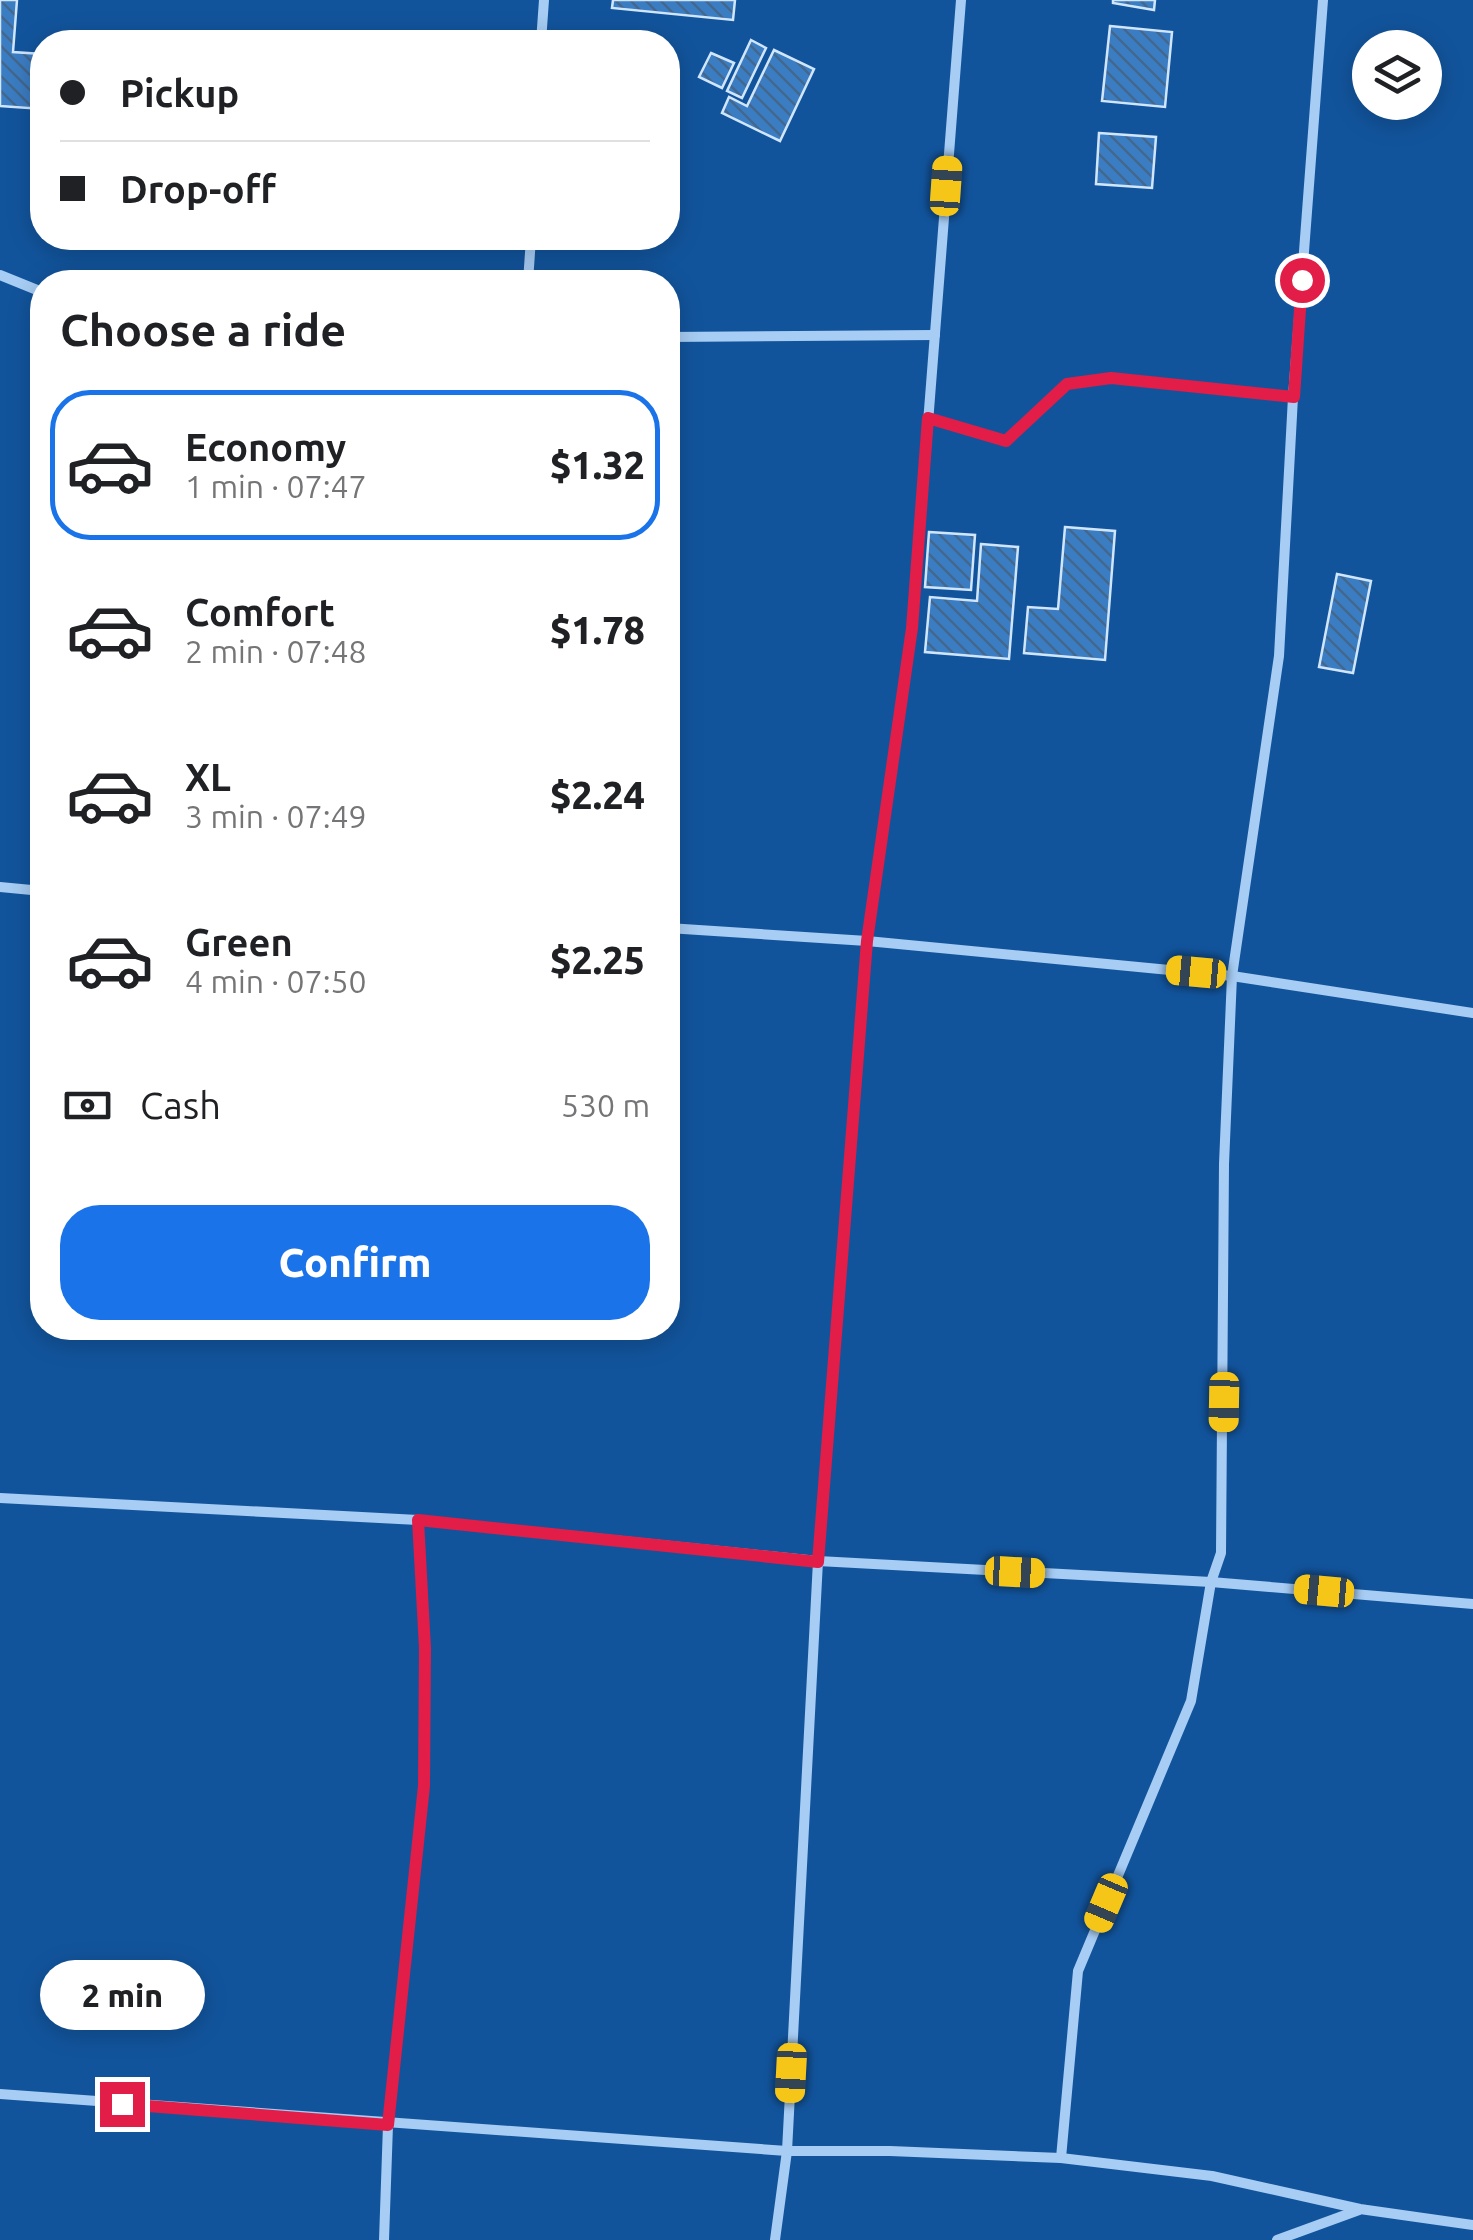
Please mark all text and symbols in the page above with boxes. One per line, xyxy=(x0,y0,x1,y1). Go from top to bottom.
map controls xyxy=(1352,30,1442,120)
button: layers xyxy=(1352,30,1442,120)
text: Pickup xyxy=(120,72,239,114)
car xyxy=(929,155,963,217)
text: Drop-off xyxy=(120,168,276,210)
route start xyxy=(1280,258,1325,303)
text: Choose a ride xyxy=(60,304,346,355)
icon: car xyxy=(65,420,155,510)
text: Economy xyxy=(185,426,346,468)
text: $1.32 xyxy=(550,444,645,486)
text: 1 min · 07:47 xyxy=(185,468,367,504)
icon: car xyxy=(65,585,155,675)
text: Comfort xyxy=(185,591,335,633)
text: $1.78 xyxy=(550,609,645,651)
text: 2 min · 07:48 xyxy=(185,633,367,669)
icon: car xyxy=(65,750,155,840)
text: XL xyxy=(185,756,231,798)
text: $2.24 xyxy=(550,774,645,816)
text: 3 min · 07:49 xyxy=(185,798,367,834)
icon: car xyxy=(65,915,155,1005)
text: Green xyxy=(185,921,293,963)
text: $2.25 xyxy=(550,939,645,981)
car xyxy=(1165,954,1227,990)
text: 4 min · 07:50 xyxy=(185,963,367,999)
icon: cash xyxy=(60,1078,115,1133)
text: Cash xyxy=(140,1084,221,1126)
text: 530 m xyxy=(561,1087,650,1123)
button: Confirm xyxy=(60,1205,650,1320)
car xyxy=(1208,1372,1240,1432)
car xyxy=(984,1555,1046,1589)
car xyxy=(1293,1573,1355,1609)
car xyxy=(1080,1870,1132,1936)
callout: 2 min xyxy=(39,1959,204,2029)
text: 2 min xyxy=(82,1977,163,2013)
car xyxy=(774,2042,808,2104)
route end xyxy=(100,2082,145,2127)

